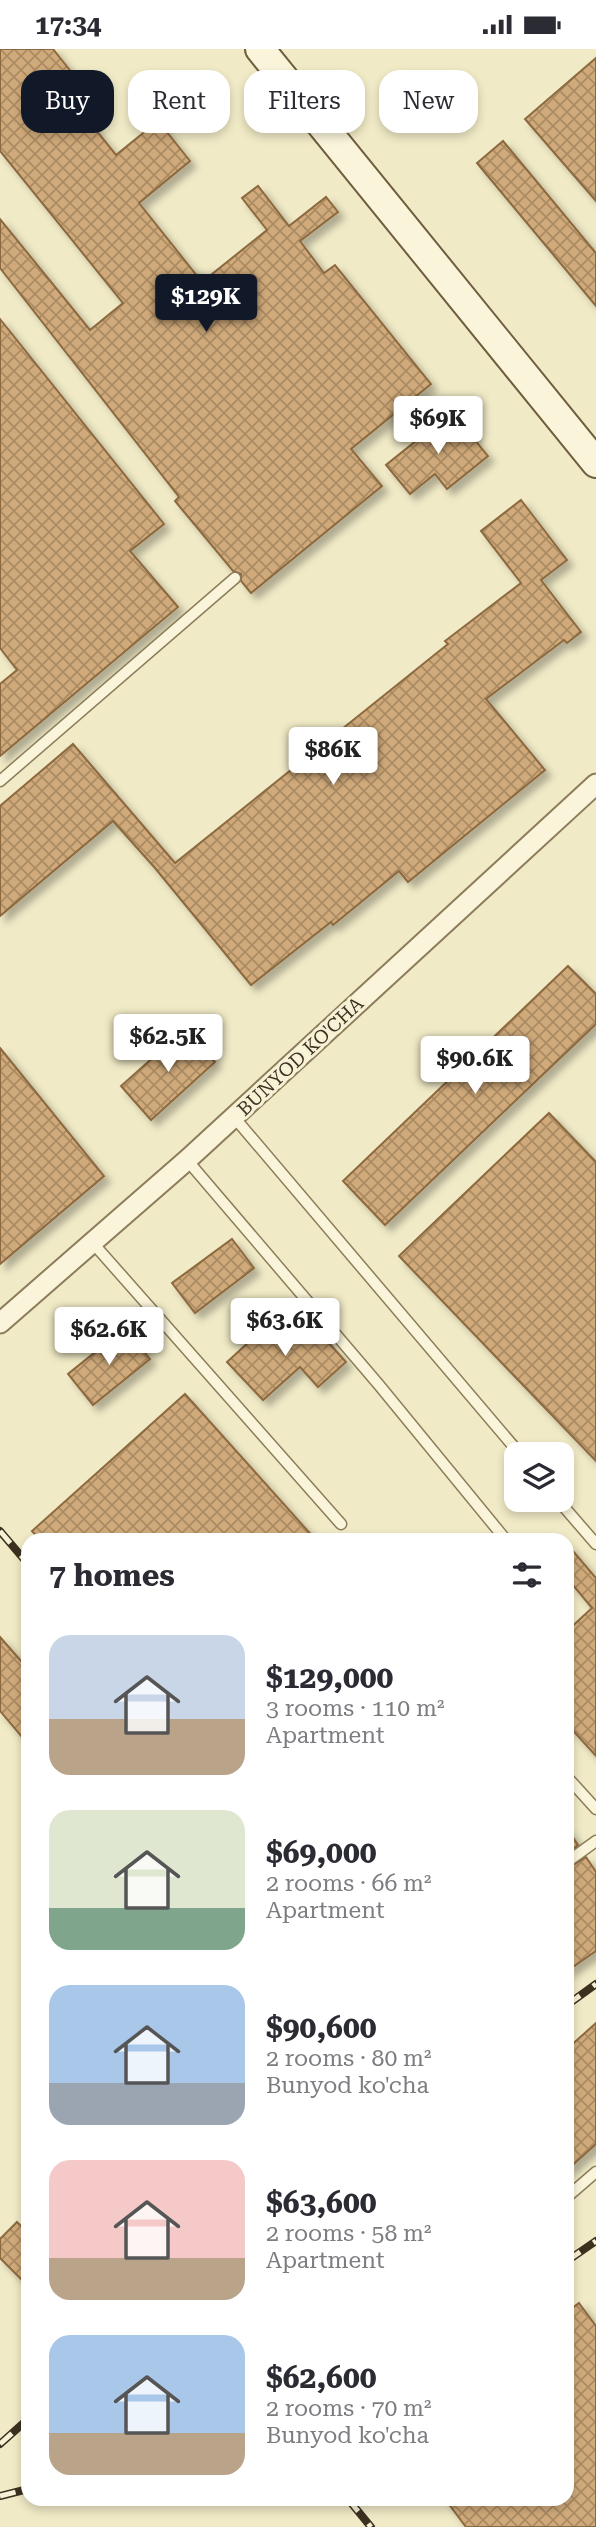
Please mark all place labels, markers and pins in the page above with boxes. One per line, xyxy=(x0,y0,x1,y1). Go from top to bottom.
pin: $129K xyxy=(157,275,255,334)
pin: $69K xyxy=(397,397,479,456)
pin: $86K xyxy=(292,727,374,787)
pin: $62.5K xyxy=(111,1014,225,1074)
pin: $90.6K xyxy=(418,1037,532,1096)
pin: $63.6K xyxy=(228,1299,342,1358)
pin: $62.6K xyxy=(52,1307,166,1367)

